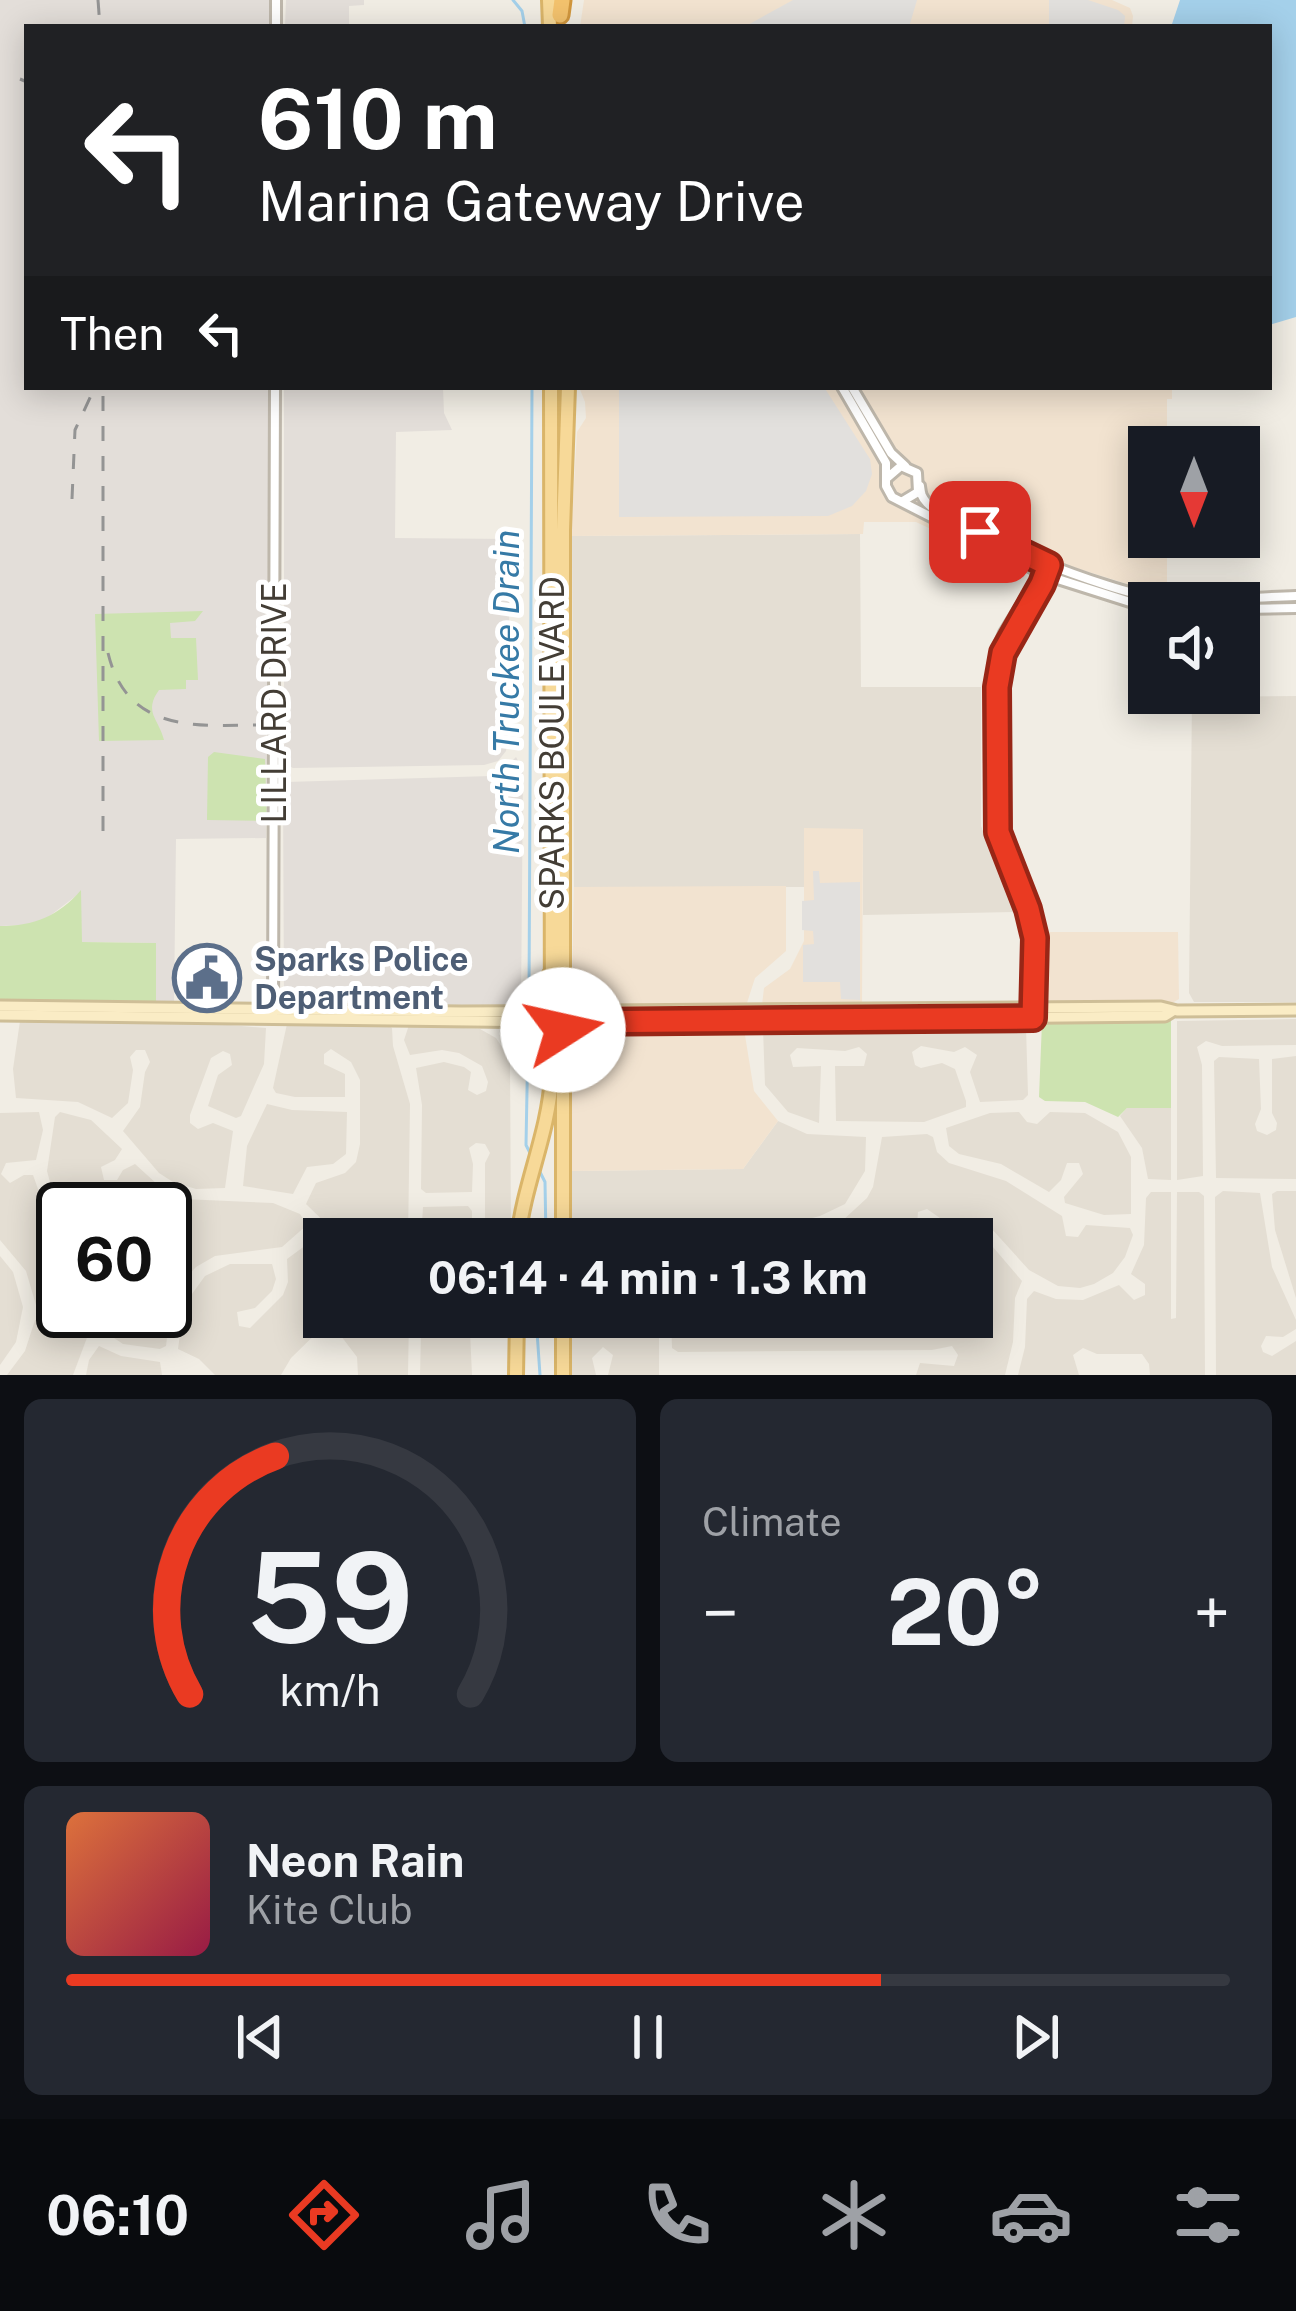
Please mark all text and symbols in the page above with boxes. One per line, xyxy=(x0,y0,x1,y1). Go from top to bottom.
text: 610 m xyxy=(258,69,498,168)
icon: left xyxy=(60,72,216,228)
text: Marina Gateway Drive xyxy=(258,170,805,233)
icon: left xyxy=(188,300,254,366)
text: Then xyxy=(60,307,164,360)
north arrow xyxy=(1128,426,1260,558)
map controls xyxy=(1128,426,1260,714)
pin xyxy=(929,481,1031,583)
icon: arrive xyxy=(947,499,1013,565)
water label: North Truckee Drain xyxy=(485,530,527,854)
street label: SPARKS BOULEVARD xyxy=(533,576,571,910)
button: sound xyxy=(1128,582,1260,714)
street label: LILLARD DRIVE xyxy=(255,583,293,823)
place label: Sparks Police Department xyxy=(254,940,469,1016)
public building icon: Sparks Police Department xyxy=(172,943,242,1013)
position arrow xyxy=(500,967,626,1093)
speed limit sign: 60 xyxy=(36,1182,192,1338)
text: 06:14 · 4 min · 1.3 km xyxy=(428,1251,868,1304)
text: Climate xyxy=(702,1499,842,1545)
text: 59 xyxy=(247,1524,413,1671)
text: 20° xyxy=(887,1559,1045,1665)
text: − xyxy=(702,1574,739,1652)
text: + xyxy=(1193,1574,1230,1652)
text: km/h xyxy=(280,1664,380,1715)
text: Neon Rain xyxy=(246,1834,464,1887)
text: Kite Club xyxy=(246,1887,412,1933)
icon: previous xyxy=(227,2004,293,2070)
icon: pause xyxy=(615,2004,681,2070)
icon: next xyxy=(1003,2004,1069,2070)
icon: directions xyxy=(282,2173,366,2257)
icon: music xyxy=(459,2173,543,2257)
icon: phone xyxy=(635,2173,719,2257)
icon: climate xyxy=(812,2173,896,2257)
icon: car xyxy=(989,2173,1073,2257)
icon: filters xyxy=(1166,2173,1250,2257)
text: 06:10 xyxy=(46,2184,189,2247)

